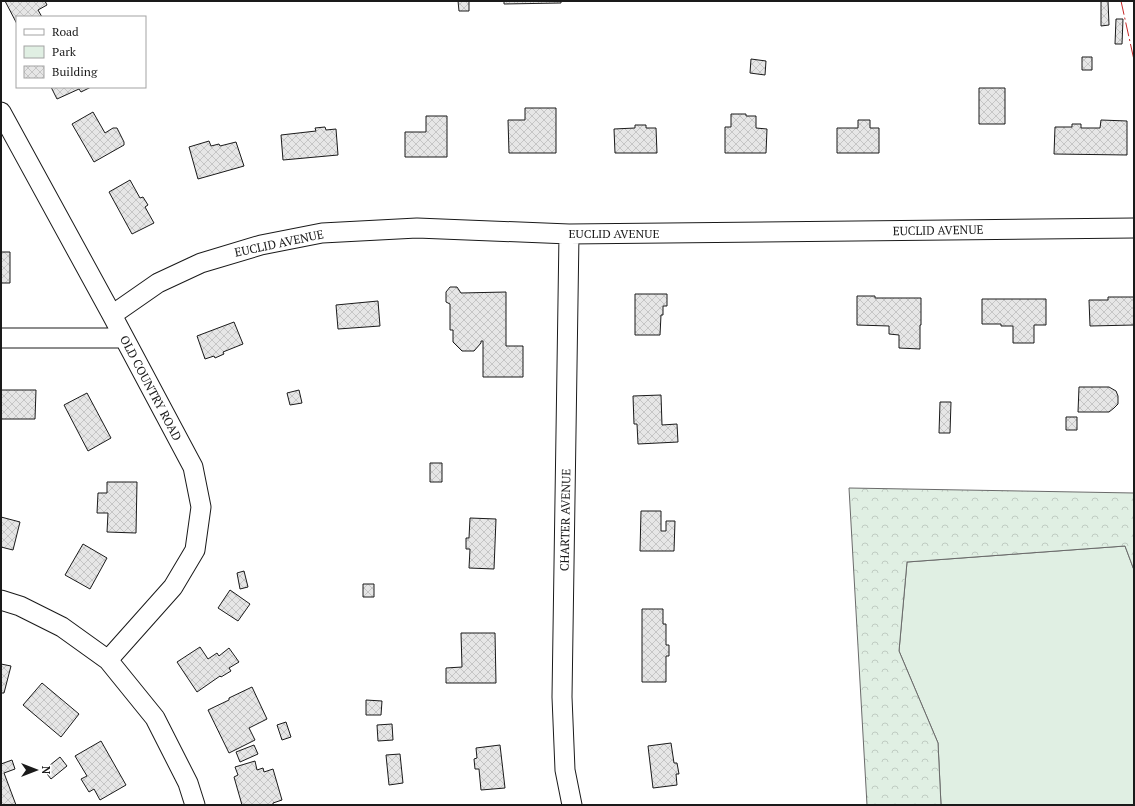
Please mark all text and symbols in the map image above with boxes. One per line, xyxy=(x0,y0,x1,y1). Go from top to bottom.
legend xyxy=(16,16,146,88)
text: Road xyxy=(52,24,79,39)
text: Park xyxy=(52,44,77,59)
text: Building xyxy=(52,64,98,79)
street label: EUCLID AVENUE xyxy=(892,222,984,238)
street label: EUCLID AVENUE xyxy=(233,226,325,260)
street label: EUCLID AVENUE xyxy=(569,226,659,241)
street label: OLD COUNTRY ROAD xyxy=(117,333,185,443)
street label: CHARTER AVENUE xyxy=(557,469,573,571)
north arrow xyxy=(16,750,56,790)
text: N xyxy=(39,766,53,775)

